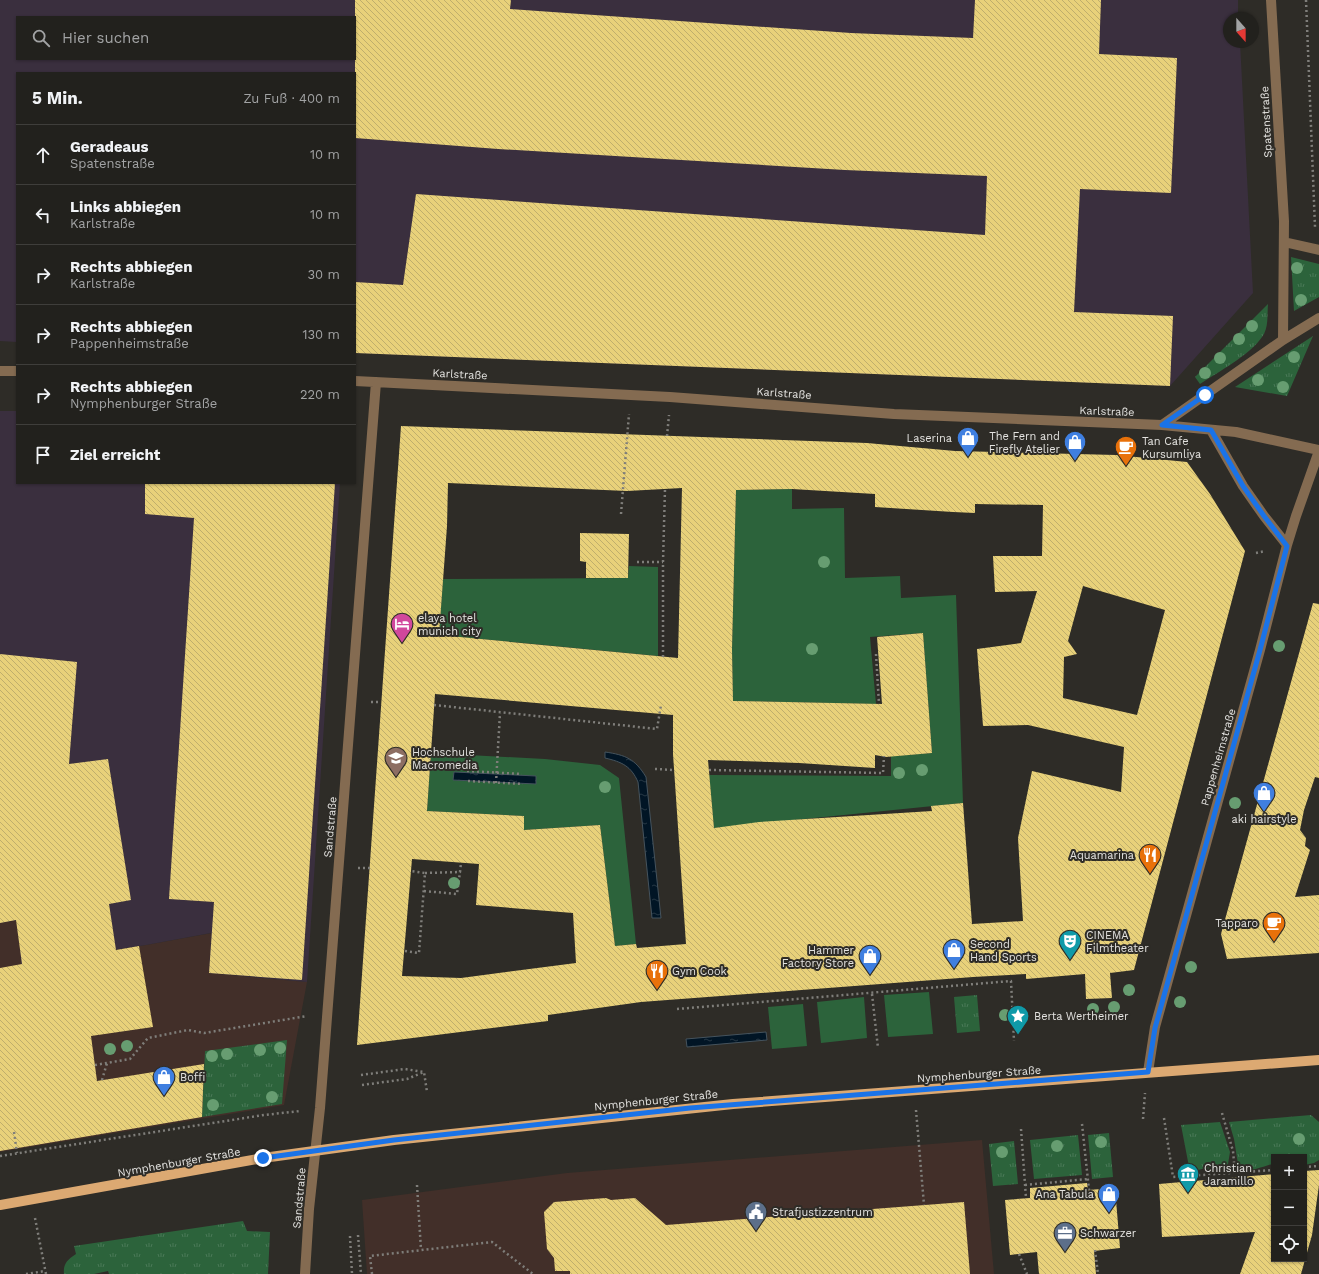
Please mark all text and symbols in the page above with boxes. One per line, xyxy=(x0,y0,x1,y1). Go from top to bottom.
north arrow xyxy=(1223,12,1259,48)
search box xyxy=(16,16,356,60)
icon: search xyxy=(30,27,52,49)
text: Hier suchen xyxy=(62,29,149,47)
street label: Spatenstraße xyxy=(1258,86,1275,158)
text: 5 Min. xyxy=(32,88,83,108)
text: Zu Fuß · 400 m xyxy=(243,91,340,106)
text: Geradeaus xyxy=(70,138,149,156)
icon: ahead xyxy=(32,144,54,166)
text: 10 m xyxy=(310,147,340,162)
text: Spatenstraße xyxy=(70,156,155,171)
text: Links abbiegen xyxy=(70,198,181,216)
icon: left xyxy=(32,204,54,226)
text: 10 m xyxy=(310,207,340,222)
text: Karlstraße xyxy=(70,216,135,231)
text: Rechts abbiegen xyxy=(70,258,192,276)
icon: right xyxy=(32,264,54,286)
text: 30 m xyxy=(308,267,340,282)
text: Karlstraße xyxy=(70,276,135,291)
text: Rechts abbiegen xyxy=(70,318,192,336)
icon: right xyxy=(32,324,54,346)
text: 130 m xyxy=(302,327,340,342)
text: Pappenheimstraße xyxy=(70,336,189,351)
street label: Karlstraße xyxy=(432,367,488,382)
text: Rechts abbiegen xyxy=(70,378,192,396)
icon: right xyxy=(32,384,54,406)
street label: Karlstraße xyxy=(756,385,812,402)
route start xyxy=(1196,386,1214,404)
text: 220 m xyxy=(300,387,340,402)
text: Nymphenburger Straße xyxy=(70,396,217,411)
street label: Karlstraße xyxy=(1079,404,1135,419)
shop icon: Laserina xyxy=(955,425,981,458)
shop icon: The Fern and Firefly Atelier xyxy=(1062,429,1088,462)
place label: The Fern and Firefly Atelier xyxy=(989,430,1061,456)
place label: Laserina xyxy=(907,432,952,445)
cafe icon: Tan Cafe Kursumliya xyxy=(1113,434,1139,467)
place label: Tan Cafe Kursumliya xyxy=(1142,435,1201,461)
icon: arrive xyxy=(32,444,54,466)
text: Ziel erreicht xyxy=(70,446,160,464)
hotel icon: elaya hotel munich city xyxy=(389,611,415,644)
place label: elaya hotel munich city xyxy=(418,612,481,638)
street label: Pappenheimstraße xyxy=(1198,707,1239,807)
school or university icon: Hochschule Macromedia xyxy=(383,745,409,778)
place label: Hochschule Macromedia xyxy=(412,746,478,772)
shop icon: aki hairstyle xyxy=(1251,780,1277,813)
street label: Sandstraße xyxy=(321,796,340,858)
place label: aki hairstyle xyxy=(1231,813,1297,826)
restaurant icon: Aquamarina xyxy=(1137,842,1163,875)
place label: Aquamarina xyxy=(1070,849,1134,862)
cafe icon: Tapparo xyxy=(1261,910,1287,943)
place label: Tapparo xyxy=(1215,917,1258,930)
theatre icon: CINEMA Filmtheater xyxy=(1057,928,1083,961)
place label: CINEMA Filmtheater xyxy=(1086,929,1149,955)
shop icon: Second Hand Sports xyxy=(941,937,967,970)
place label: Second Hand Sports xyxy=(970,938,1037,964)
shop icon: Hammer Factory Store xyxy=(857,943,883,976)
place label: Hammer Factory Store xyxy=(782,944,854,970)
restaurant icon: Gym Cook xyxy=(644,958,670,991)
place label: Gym Cook xyxy=(672,965,727,978)
place icon: Berta Wertheimer xyxy=(1005,1003,1031,1036)
place label: Berta Wertheimer xyxy=(1034,1010,1129,1023)
shop icon: Boffi xyxy=(151,1064,177,1097)
street label: Nymphenburger Straße xyxy=(916,1064,1042,1085)
place label: Boffi xyxy=(180,1071,205,1084)
street label: Nymphenburger Straße xyxy=(593,1088,719,1113)
street label: Nymphenburger Straße xyxy=(117,1145,242,1180)
route end xyxy=(254,1149,272,1167)
map controls xyxy=(1271,1154,1307,1262)
button: + xyxy=(1271,1154,1307,1190)
museum icon: Christian Jaramillo xyxy=(1175,1161,1201,1194)
place label: Christian Jaramillo xyxy=(1204,1162,1254,1188)
street label: Sandstraße xyxy=(290,1167,309,1229)
shop icon: Ana Tabula xyxy=(1096,1181,1122,1214)
place label: Ana Tabula xyxy=(1035,1188,1094,1201)
button: − xyxy=(1271,1190,1307,1226)
public building icon: Strafjustizzentrum xyxy=(743,1199,769,1232)
place label: Strafjustizzentrum xyxy=(772,1206,873,1219)
office icon: Schwarzer xyxy=(1052,1220,1078,1253)
button: locate xyxy=(1271,1226,1307,1262)
place label: Schwarzer xyxy=(1080,1227,1137,1240)

